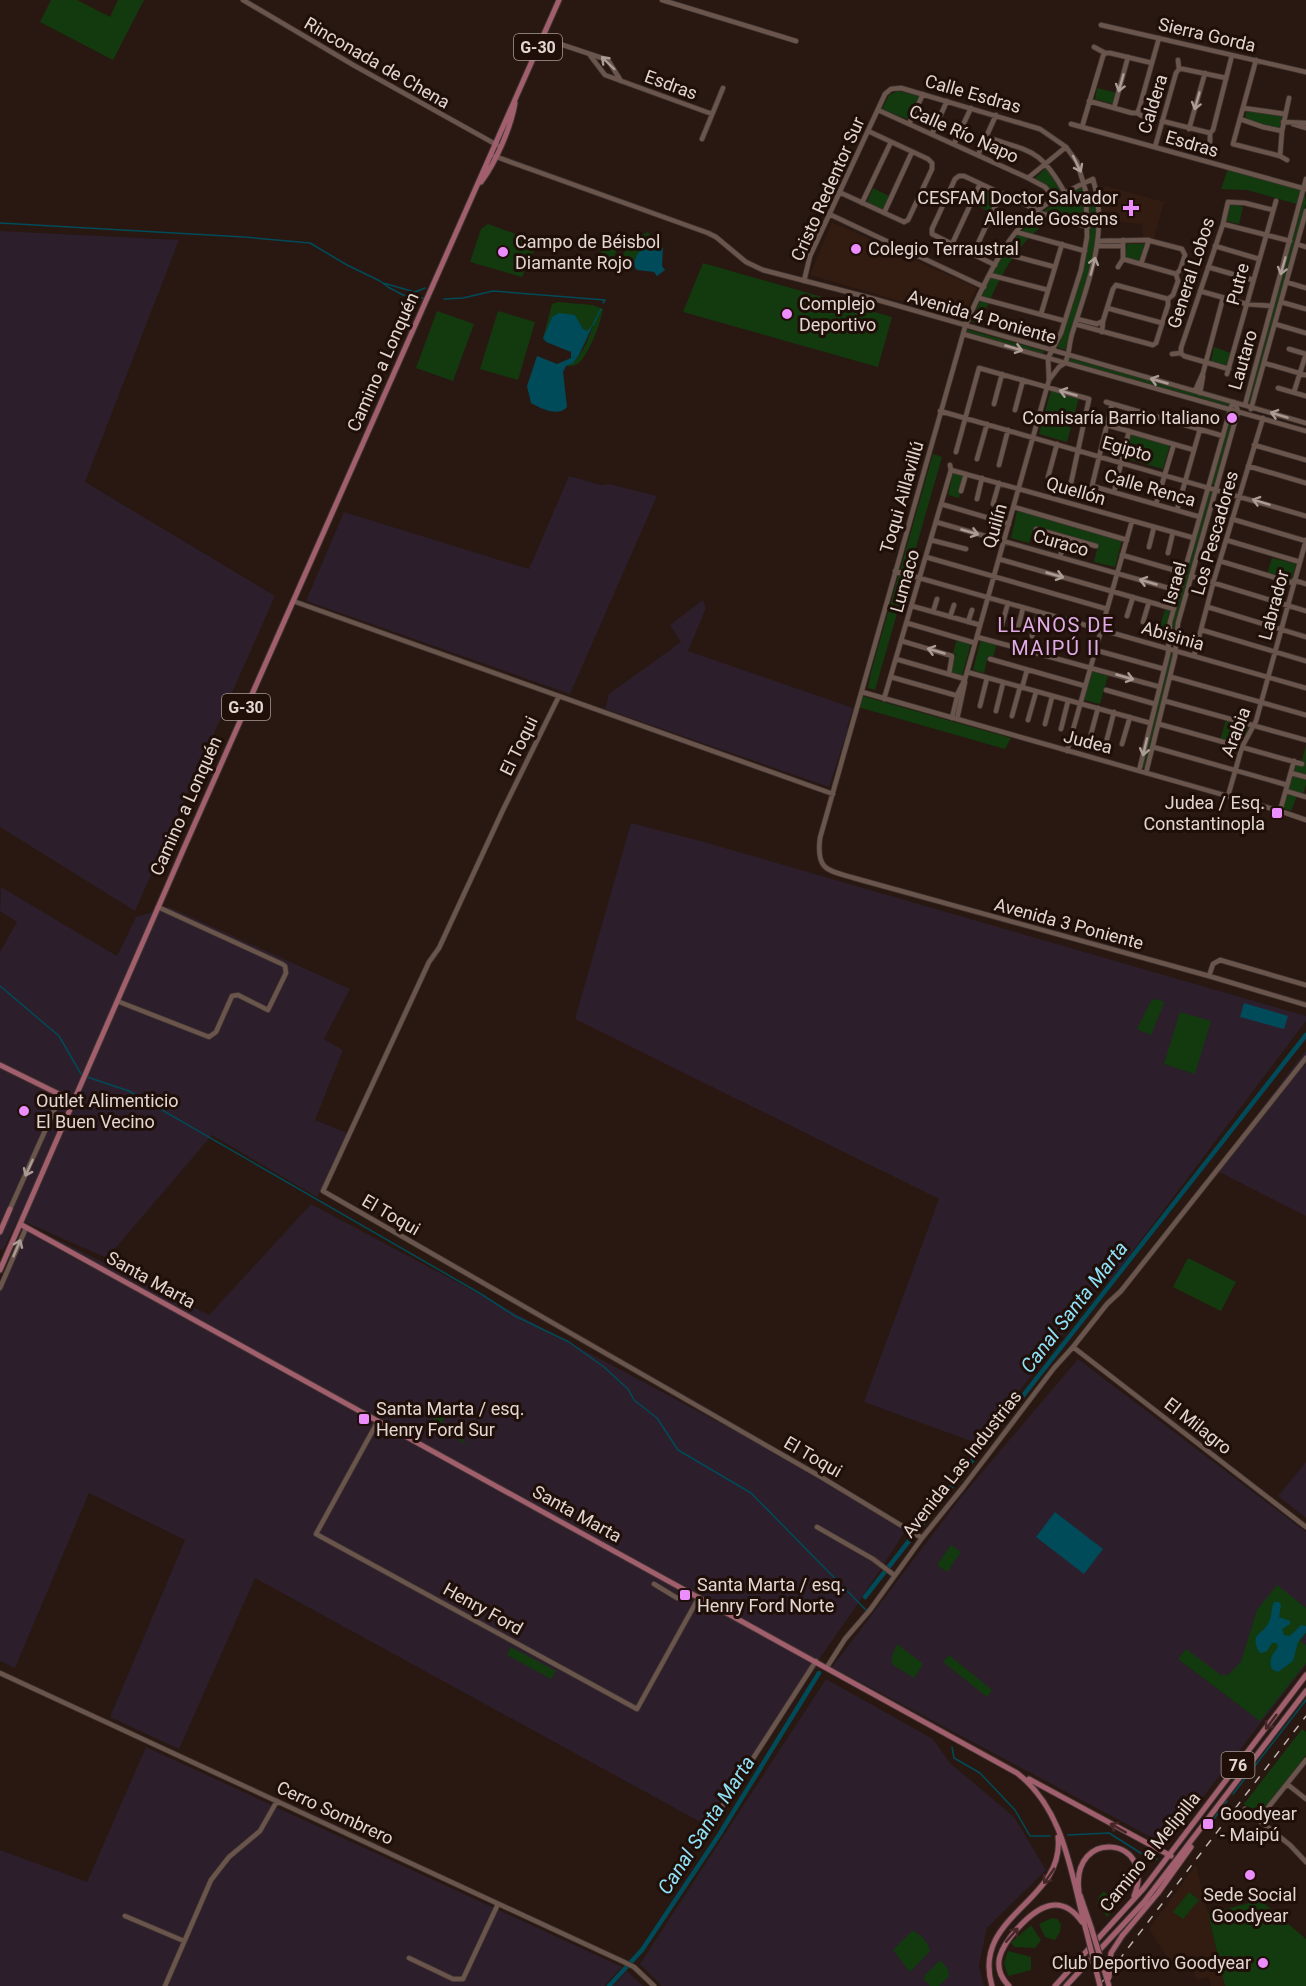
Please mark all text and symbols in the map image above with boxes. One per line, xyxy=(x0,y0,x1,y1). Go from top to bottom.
street label: Rinconada de Chena xyxy=(301,12,454,113)
street label: Sierra Gorda xyxy=(1156,13,1258,56)
road number: G-30 xyxy=(514,34,562,60)
one-way arrow xyxy=(601,56,616,70)
street label: Esdras xyxy=(642,65,700,104)
street label: Calle Esdras xyxy=(923,70,1024,117)
street label: Caldera xyxy=(1134,72,1171,136)
one-way arrow xyxy=(1115,73,1126,92)
one-way arrow xyxy=(1191,91,1202,110)
street label: Calle Río Napo xyxy=(906,100,1022,167)
street label: Cristo Redentor Sur xyxy=(786,114,869,264)
street label: Esdras xyxy=(1163,126,1221,161)
one-way arrow xyxy=(1071,155,1083,172)
place label: CESFAM Doctor Salvador Allende Gossens xyxy=(917,187,1118,229)
marker: CESFAM Doctor Salvador Allende Gossens xyxy=(1122,199,1140,217)
street label: General Lobos xyxy=(1163,215,1218,331)
place label: Campo de Béisbol Diamante Rojo xyxy=(515,231,660,273)
place label: Colegio Terraustral xyxy=(868,238,1019,259)
marker: Colegio Terraustral xyxy=(849,242,863,256)
marker: Campo de Béisbol Diamante Rojo xyxy=(496,245,510,259)
one-way arrow xyxy=(1277,256,1288,275)
one-way arrow xyxy=(1088,257,1100,276)
street label: Putre xyxy=(1222,261,1253,307)
street label: Avenida 4 Poniente xyxy=(905,285,1059,348)
street label: Camino a Lonquén xyxy=(342,289,423,435)
place label: Complejo Deportivo xyxy=(799,293,876,335)
marker: Complejo Deportivo xyxy=(780,307,794,321)
street label: Lautaro xyxy=(1224,328,1261,392)
one-way arrow xyxy=(1004,343,1023,354)
one-way arrow xyxy=(1150,375,1169,386)
one-way arrow xyxy=(1059,386,1078,398)
place label: Comisaría Barrio Italiano xyxy=(1022,407,1220,428)
one-way arrow xyxy=(1270,409,1289,420)
marker: Comisaría Barrio Italiano xyxy=(1225,411,1239,425)
street label: Egipto xyxy=(1100,431,1154,466)
street label: Toqui Aillavillú xyxy=(876,438,928,555)
street label: Calle Renca xyxy=(1102,464,1198,511)
street label: Los Pescadores xyxy=(1187,468,1242,597)
street label: Quellón xyxy=(1044,472,1108,509)
one-way arrow xyxy=(1252,496,1271,507)
street label: Quilín xyxy=(978,501,1011,551)
street label: Curaco xyxy=(1031,525,1091,560)
one-way arrow xyxy=(960,527,979,538)
street label: Lumaco xyxy=(886,547,924,615)
street label: Israel xyxy=(1158,559,1191,607)
street label: Labrador xyxy=(1254,568,1293,642)
one-way arrow xyxy=(1046,570,1065,581)
one-way arrow xyxy=(1139,576,1158,587)
district label: LLANOS DE MAIPÚ II xyxy=(997,613,1115,660)
street label: Abisinia xyxy=(1139,617,1207,654)
one-way arrow xyxy=(927,645,946,656)
one-way arrow xyxy=(1115,672,1134,683)
road number: G-30 xyxy=(222,694,270,720)
street label: Arabia xyxy=(1216,704,1255,760)
street label: El Toqui xyxy=(495,713,542,779)
street label: Judea xyxy=(1062,725,1115,758)
street label: Camino a Lonquén xyxy=(145,733,226,879)
one-way arrow xyxy=(1138,737,1150,756)
place label: Judea / Esq. Constantinopla xyxy=(1143,792,1265,834)
marker: Judea / Esq. Constantinopla xyxy=(1270,806,1284,820)
street label: Avenida 3 Poniente xyxy=(992,894,1146,954)
place label: Outlet Alimenticio El Buen Vecino xyxy=(36,1090,179,1132)
marker: Outlet Alimenticio El Buen Vecino xyxy=(17,1104,31,1118)
one-way arrow xyxy=(22,1158,34,1176)
street label: El Toqui xyxy=(359,1190,424,1240)
water label: Canal Santa Marta xyxy=(1015,1237,1133,1377)
one-way arrow xyxy=(13,1239,24,1257)
street label: Santa Marta xyxy=(103,1247,199,1313)
street label: Avenida Las Industrias xyxy=(898,1386,1026,1542)
street label: El Milagro xyxy=(1160,1393,1236,1458)
place label: Santa Marta / esq. Henry Ford Sur xyxy=(376,1398,524,1440)
marker: Santa Marta / esq. Henry Ford Sur xyxy=(357,1412,371,1426)
street label: El Toqui xyxy=(781,1432,846,1482)
street label: Santa Marta xyxy=(529,1481,625,1547)
place label: Santa Marta / esq. Henry Ford Norte xyxy=(697,1574,845,1616)
street label: Henry Ford xyxy=(440,1578,527,1639)
marker: Santa Marta / esq. Henry Ford Norte xyxy=(678,1588,692,1602)
one-way arrow xyxy=(1264,1713,1277,1729)
water label: Canal Santa Marta xyxy=(652,1751,760,1899)
road number: 76 xyxy=(1222,1752,1254,1778)
street label: Cerro Sombrero xyxy=(273,1776,397,1849)
street label: Camino a Melipilla xyxy=(1095,1788,1204,1916)
place label: Goodyear - Maipú xyxy=(1220,1803,1297,1845)
marker: Goodyear - Maipú xyxy=(1201,1817,1215,1831)
one-way arrow xyxy=(1110,1822,1127,1834)
one-way arrow xyxy=(1042,1867,1055,1884)
marker: Sede Social Goodyear xyxy=(1243,1868,1257,1882)
place label: Sede Social Goodyear xyxy=(1203,1884,1297,1926)
one-way arrow xyxy=(1005,1927,1019,1943)
place label: Club Deportivo Goodyear xyxy=(1052,1952,1251,1973)
marker: Club Deportivo Goodyear xyxy=(1256,1956,1270,1970)

